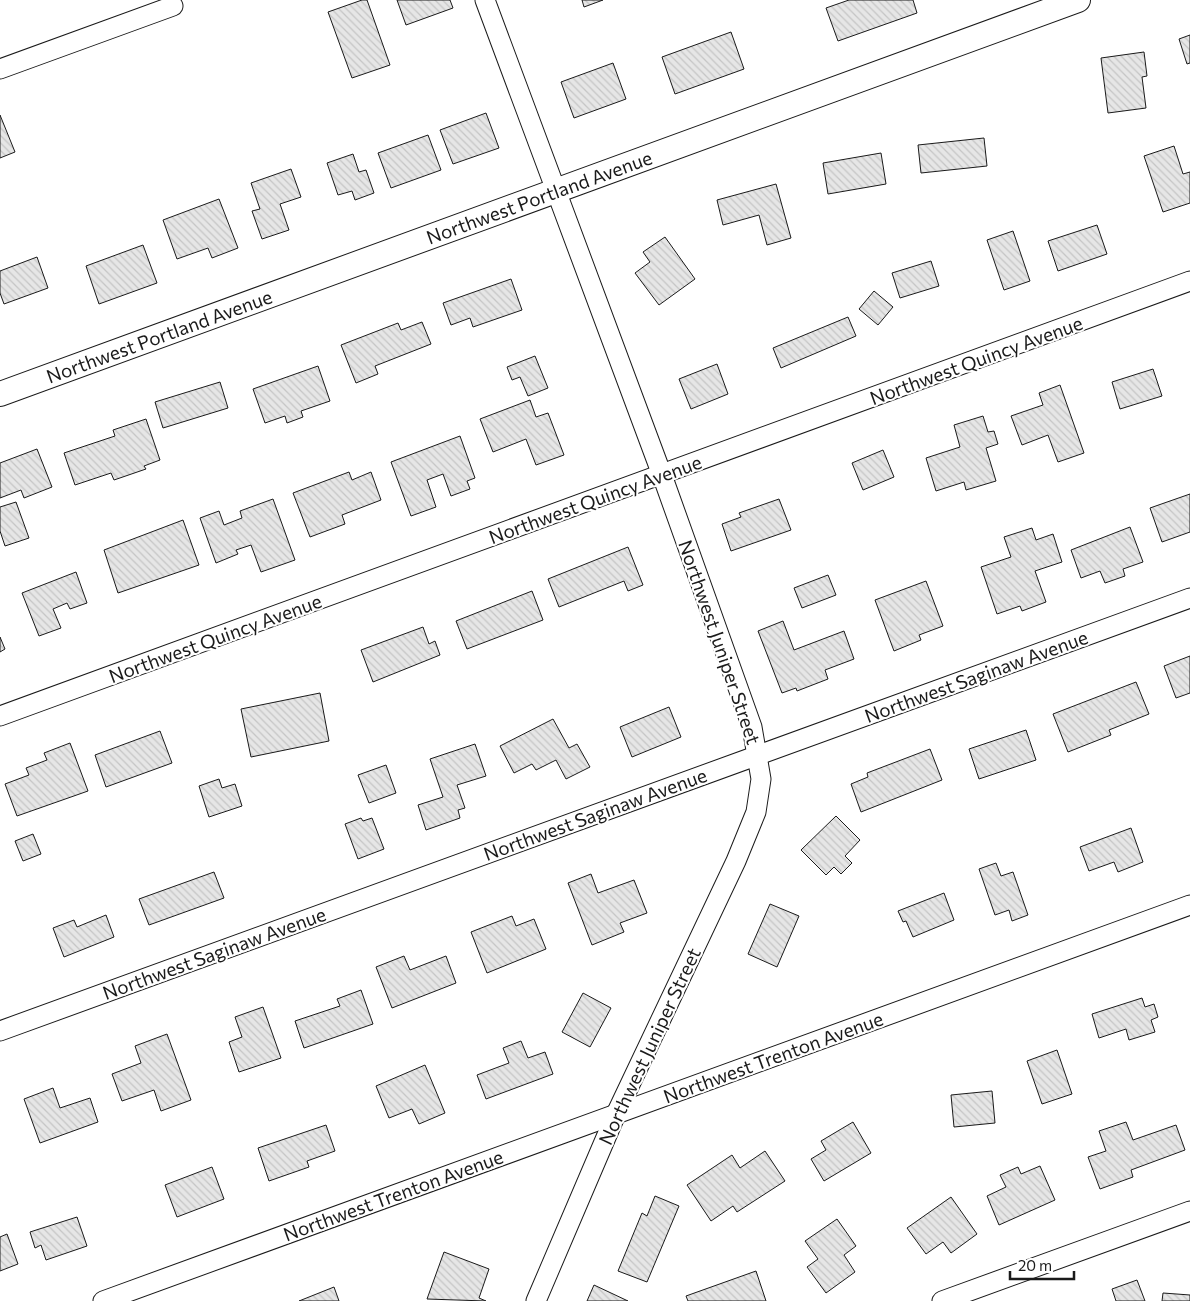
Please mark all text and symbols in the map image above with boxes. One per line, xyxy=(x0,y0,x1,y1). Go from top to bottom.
street label: Northwest Portland Avenue xyxy=(423,145,655,249)
street label: Northwest Portland Avenue xyxy=(43,284,275,388)
street label: Northwest Quincy Avenue xyxy=(866,311,1086,409)
street label: Northwest Quincy Avenue xyxy=(485,450,705,548)
street label: Northwest Juniper Street xyxy=(674,537,766,747)
street label: Northwest Quincy Avenue xyxy=(105,589,325,687)
street label: Northwest Saginaw Avenue xyxy=(861,625,1091,727)
street label: Northwest Saginaw Avenue xyxy=(480,763,710,865)
street label: Northwest Saginaw Avenue xyxy=(99,902,329,1004)
street label: Northwest Juniper Street xyxy=(593,944,705,1148)
street label: Northwest Trenton Avenue xyxy=(660,1006,886,1108)
street label: Northwest Trenton Avenue xyxy=(280,1144,506,1246)
scale bar xyxy=(1010,1248,1074,1280)
text: 20 m xyxy=(1018,1256,1052,1274)

